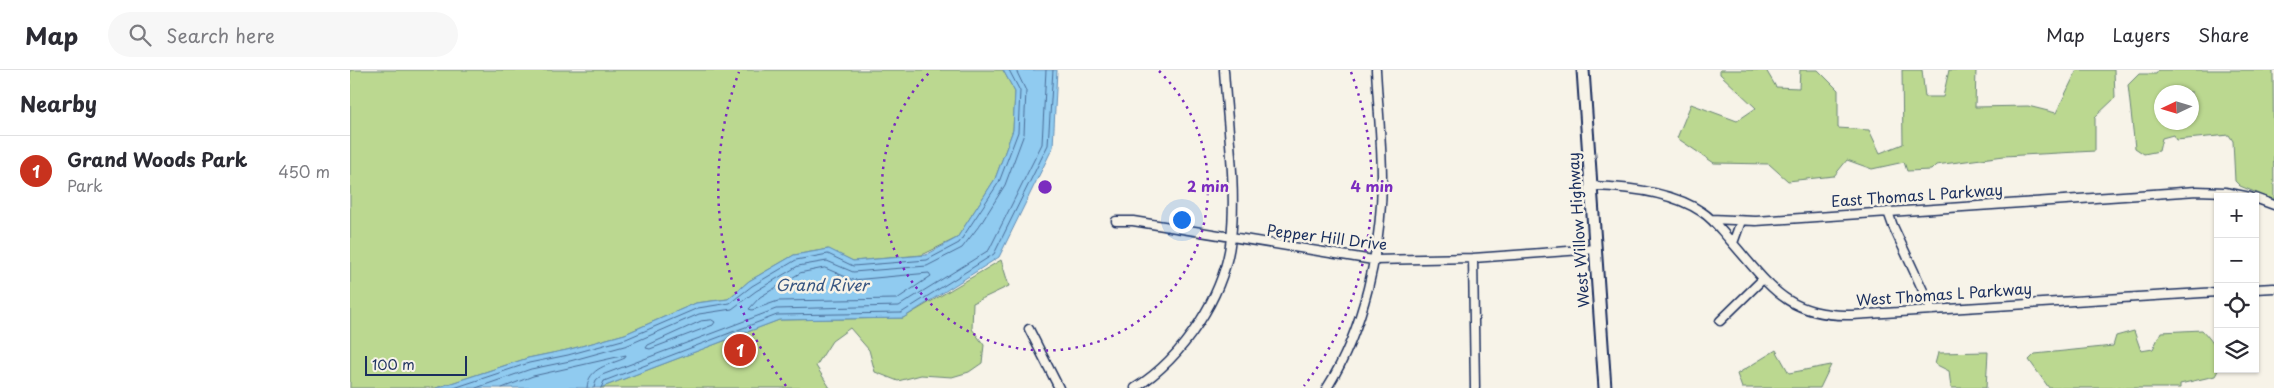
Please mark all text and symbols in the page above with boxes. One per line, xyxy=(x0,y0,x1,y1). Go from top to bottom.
search box xyxy=(108,12,458,57)
text: Map xyxy=(25,17,78,53)
icon: search xyxy=(126,21,154,49)
text: Search here xyxy=(166,21,275,49)
text: Map xyxy=(2046,21,2085,48)
text: Layers xyxy=(2113,21,2170,48)
text: Share xyxy=(2198,21,2249,48)
north arrow xyxy=(2154,85,2199,130)
text: Nearby xyxy=(20,87,97,119)
text: Grand Woods Park xyxy=(67,145,247,173)
street label: West Willow Highway xyxy=(1561,152,1594,308)
text: 1 xyxy=(32,159,40,183)
text: 450 m xyxy=(278,159,330,183)
text: Park xyxy=(67,173,103,197)
text: 2 min xyxy=(1187,174,1229,197)
text: 4 min xyxy=(1351,174,1393,197)
street label: East Thomas L Parkway xyxy=(1830,177,2004,212)
centre of rings xyxy=(1036,178,1054,196)
map controls xyxy=(2214,193,2259,373)
button: + xyxy=(2214,193,2259,238)
your location xyxy=(1169,207,1195,233)
street label: Pepper Hill Drive xyxy=(1266,218,1389,255)
button: − xyxy=(2214,238,2259,283)
water label: Grand River xyxy=(776,272,871,296)
street label: West Thomas L Parkway xyxy=(1855,276,2032,311)
button: locate xyxy=(2214,283,2259,328)
button: layers xyxy=(2214,328,2259,373)
pin: 1 xyxy=(724,331,756,369)
scale bar xyxy=(365,353,468,376)
text: 100 m xyxy=(372,354,415,375)

